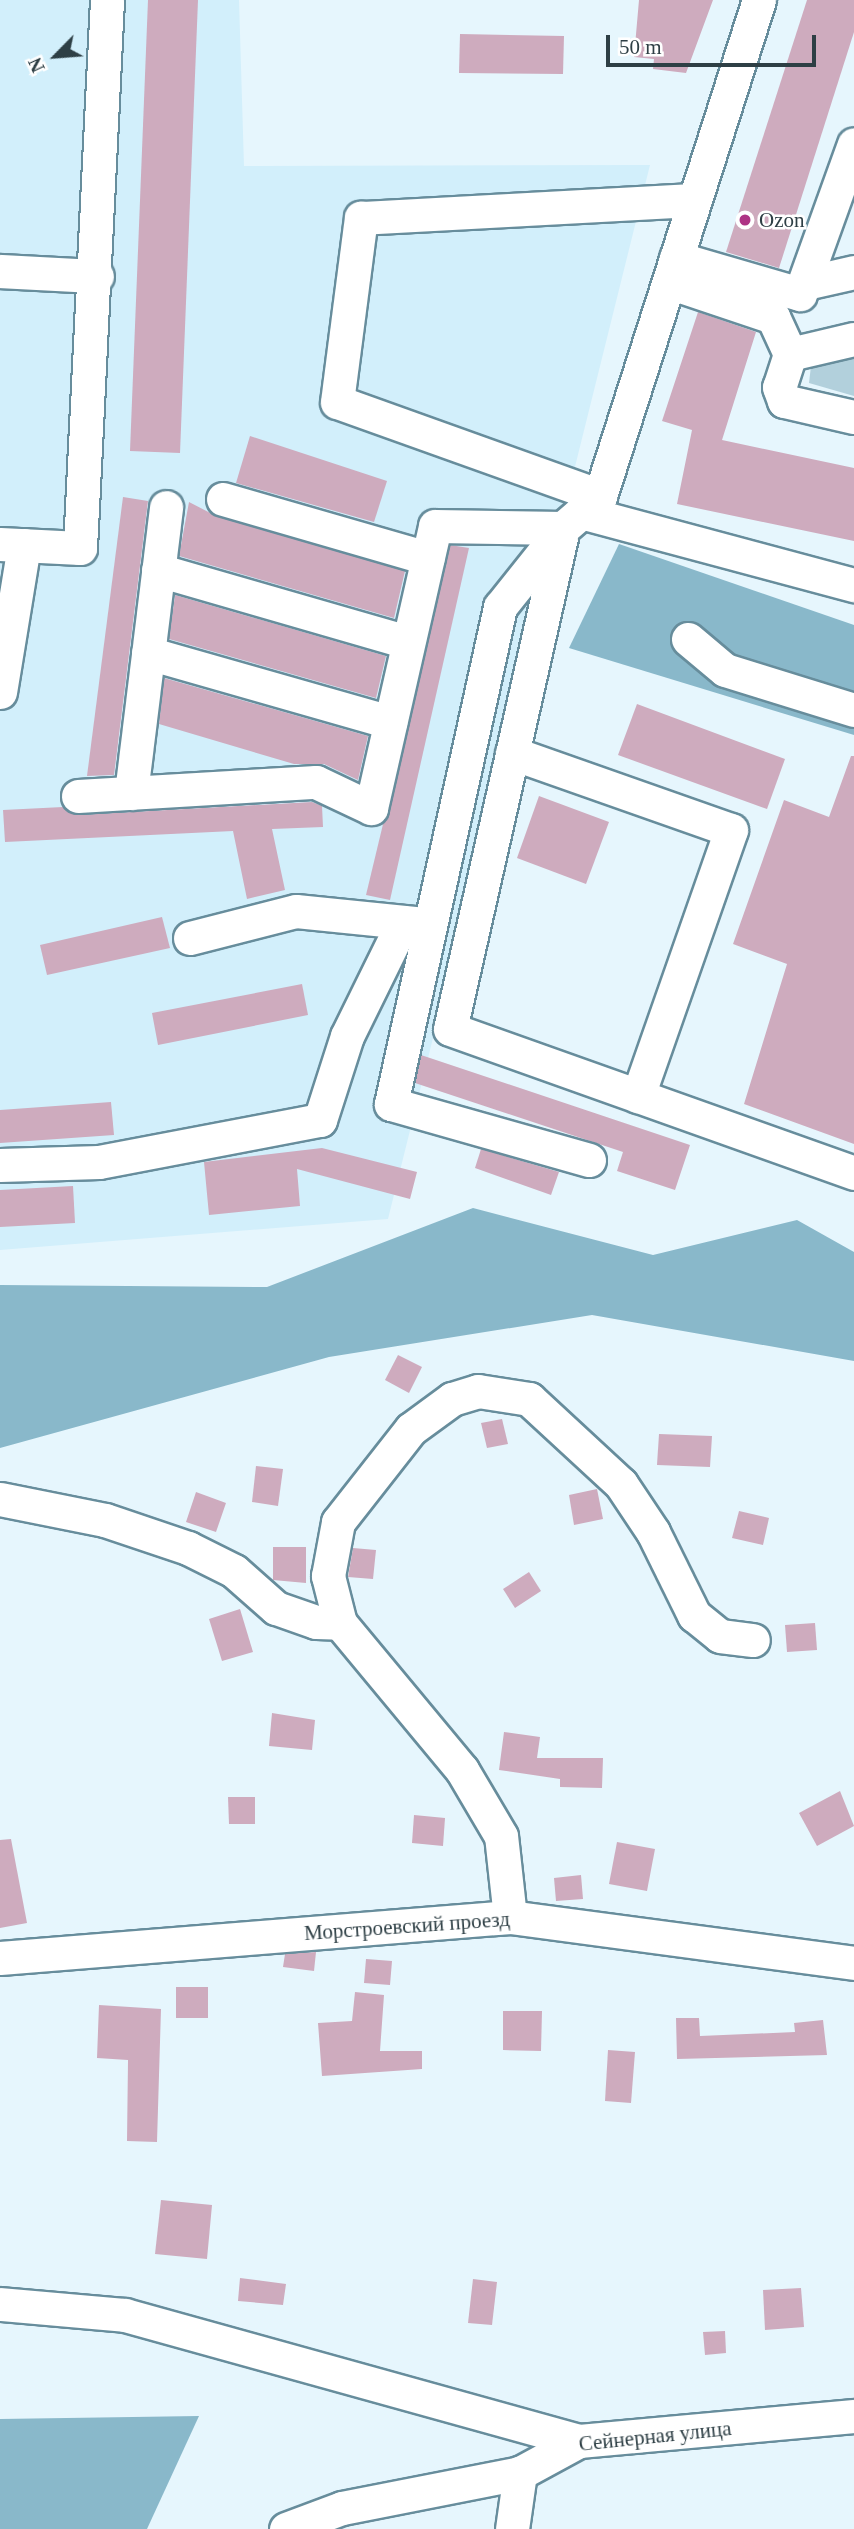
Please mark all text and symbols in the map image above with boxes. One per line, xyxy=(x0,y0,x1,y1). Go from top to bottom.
north arrow xyxy=(21,21,91,91)
scale bar xyxy=(609,21,819,65)
text: 50 m xyxy=(619,35,662,59)
text: N xyxy=(24,54,49,76)
place label: Ozon xyxy=(759,207,804,233)
marker: Ozon xyxy=(737,212,753,228)
street label: Морстроевский проезд xyxy=(303,1906,511,1946)
street label: Сейнерная улица xyxy=(578,2415,732,2457)

